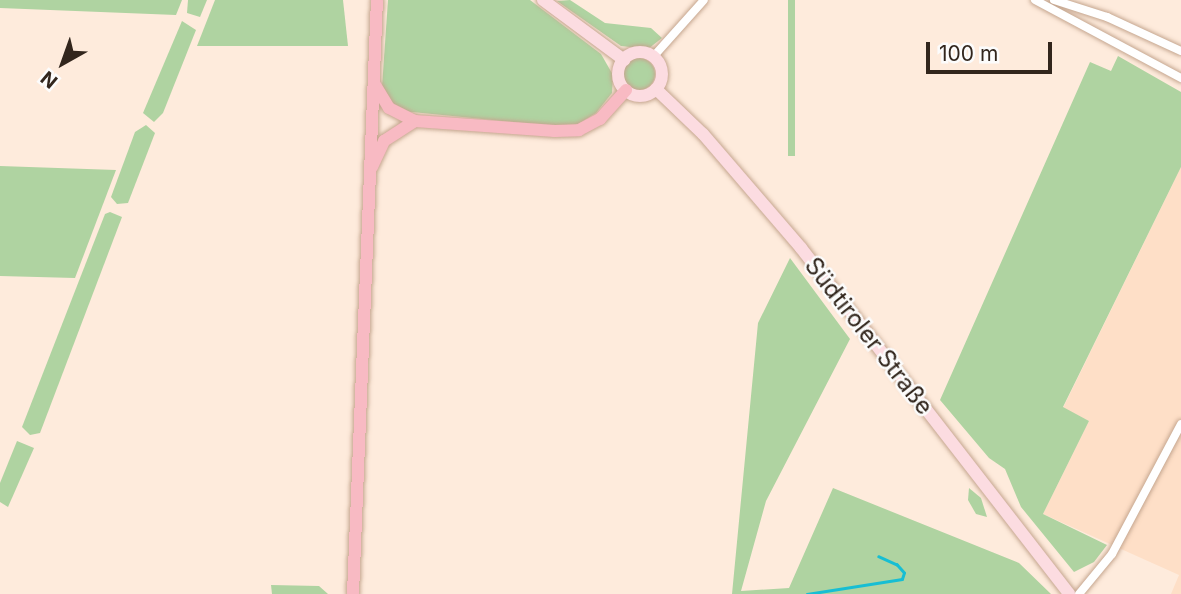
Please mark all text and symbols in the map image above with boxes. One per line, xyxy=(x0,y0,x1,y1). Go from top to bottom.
north arrow xyxy=(28,28,98,98)
scale bar xyxy=(929,28,1055,72)
text: 100 m xyxy=(939,41,998,66)
text: N xyxy=(36,66,62,93)
street label: Südtiroler Straße xyxy=(799,252,939,420)

